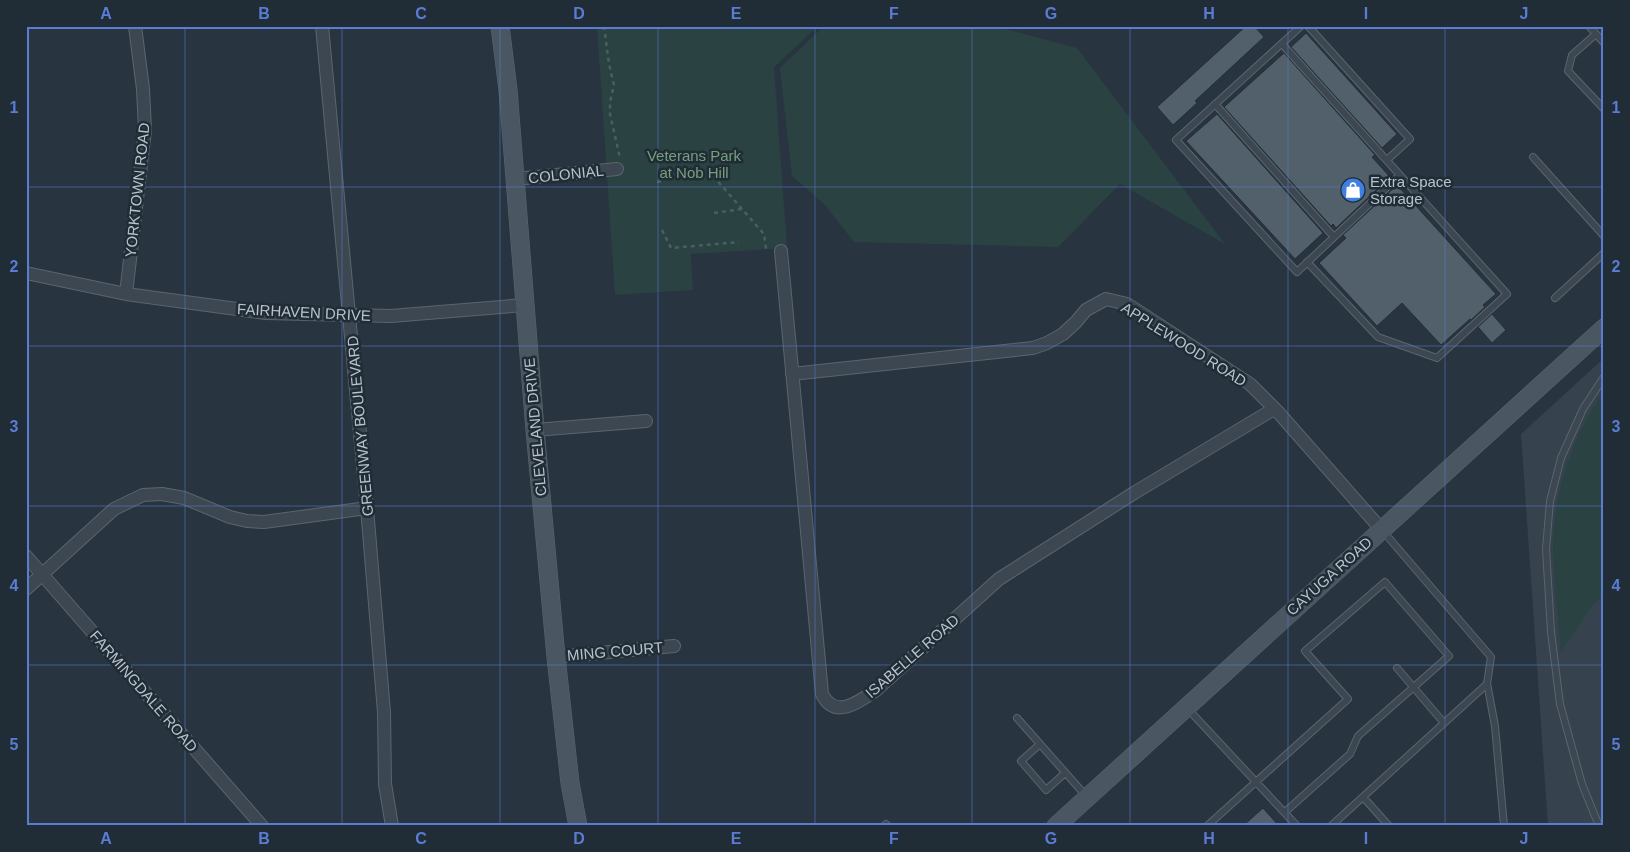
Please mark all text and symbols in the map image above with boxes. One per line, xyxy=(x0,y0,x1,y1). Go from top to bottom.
text: A xyxy=(100,5,112,22)
text: B xyxy=(258,5,270,22)
text: C xyxy=(415,5,427,22)
text: D xyxy=(573,5,585,22)
text: E xyxy=(731,5,742,22)
text: F xyxy=(889,5,899,22)
text: G xyxy=(1045,5,1057,22)
text: H xyxy=(1203,5,1215,22)
text: I xyxy=(1364,5,1368,22)
text: J xyxy=(1520,5,1528,22)
text: 1 xyxy=(10,99,19,116)
text: 1 xyxy=(1612,99,1621,116)
street label: YORKTOWN ROAD xyxy=(121,122,153,258)
park label: Veterans Park at Nob Hill xyxy=(647,147,742,181)
street label: COLONIAL xyxy=(527,162,605,186)
place label: Extra Space Storage xyxy=(1370,173,1452,207)
shop icon: Extra Space Storage xyxy=(1340,177,1366,203)
text: 2 xyxy=(10,258,19,275)
text: 2 xyxy=(1612,258,1621,275)
street label: APPLEWOOD ROAD xyxy=(1118,299,1250,389)
street label: FAIRHAVEN DRIVE xyxy=(237,300,371,324)
street label: GREENWAY BOULEVARD xyxy=(344,335,376,517)
street label: CLEVELAND DRIVE xyxy=(520,357,550,497)
text: 3 xyxy=(10,418,19,435)
text: 3 xyxy=(1612,418,1621,435)
street label: CAYUGA ROAD xyxy=(1283,533,1375,619)
text: 4 xyxy=(10,577,19,594)
text: 4 xyxy=(1612,577,1621,594)
street label: ISABELLE ROAD xyxy=(862,611,962,701)
street label: FARMINGDALE ROAD xyxy=(87,627,201,755)
street label: MING COURT xyxy=(566,638,664,664)
text: 5 xyxy=(10,736,19,753)
text: 5 xyxy=(1612,736,1621,753)
text: A xyxy=(100,830,112,847)
text: B xyxy=(258,830,270,847)
text: C xyxy=(415,830,427,847)
text: D xyxy=(573,830,585,847)
text: E xyxy=(731,830,742,847)
text: F xyxy=(889,830,899,847)
text: G xyxy=(1045,830,1057,847)
text: H xyxy=(1203,830,1215,847)
text: I xyxy=(1364,830,1368,847)
text: J xyxy=(1520,830,1528,847)

